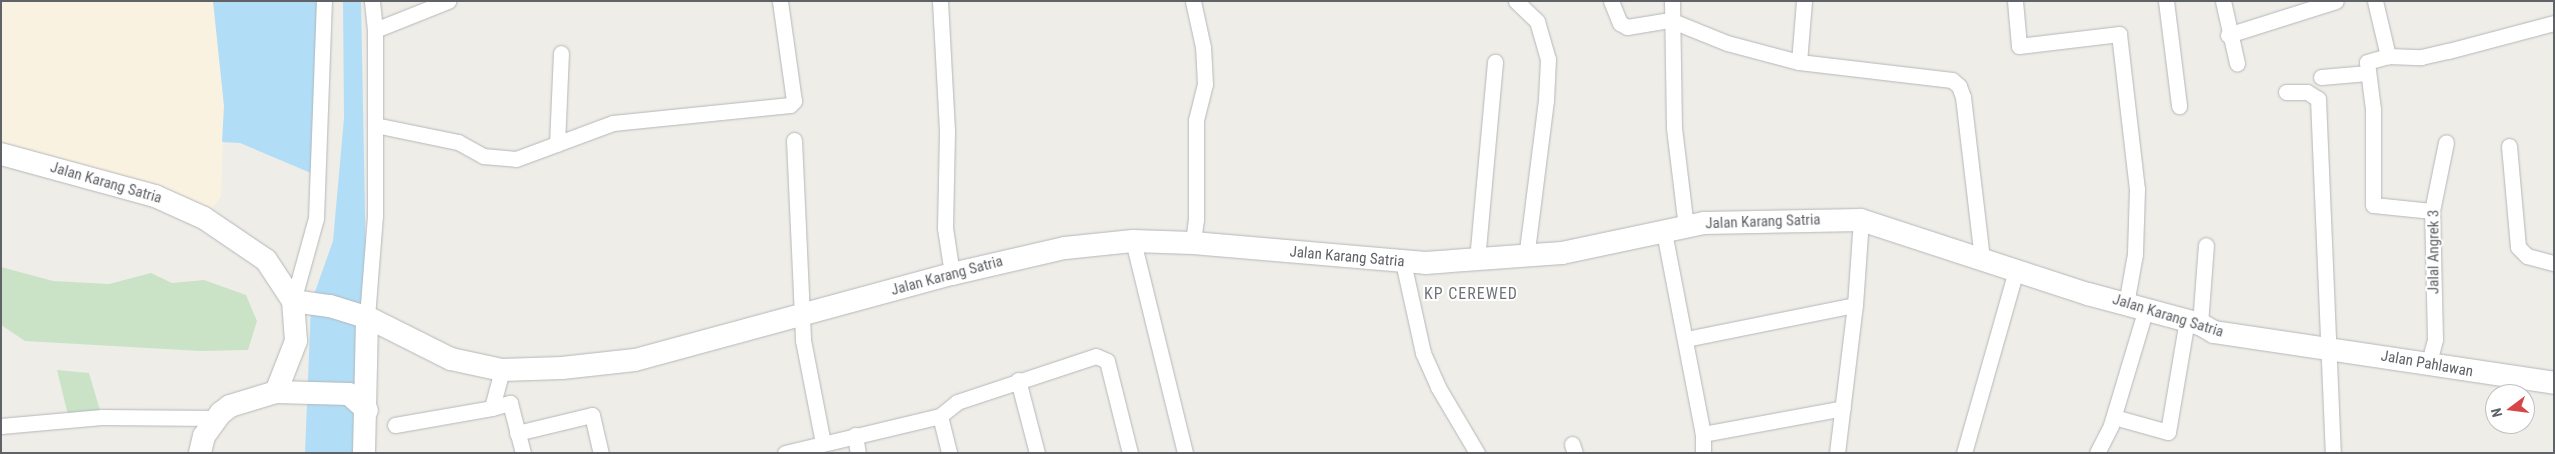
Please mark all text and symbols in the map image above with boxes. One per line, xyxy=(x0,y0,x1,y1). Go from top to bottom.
street label: Jalan Karang Satria xyxy=(48,158,164,208)
street label: Jalal Angrek 3 xyxy=(2425,210,2443,294)
street label: Jalan Karang Satria xyxy=(1705,211,1821,233)
street label: Jalan Karang Satria xyxy=(1289,243,1405,271)
street label: Jalan Karang Satria xyxy=(889,252,1005,300)
district label: KP CEREWED xyxy=(1423,284,1519,304)
street label: Jalan Karang Satria xyxy=(2110,291,2226,341)
street label: Jalan Pahlawan xyxy=(2380,347,2474,381)
north arrow xyxy=(2485,384,2535,434)
text: N xyxy=(2488,406,2505,419)

